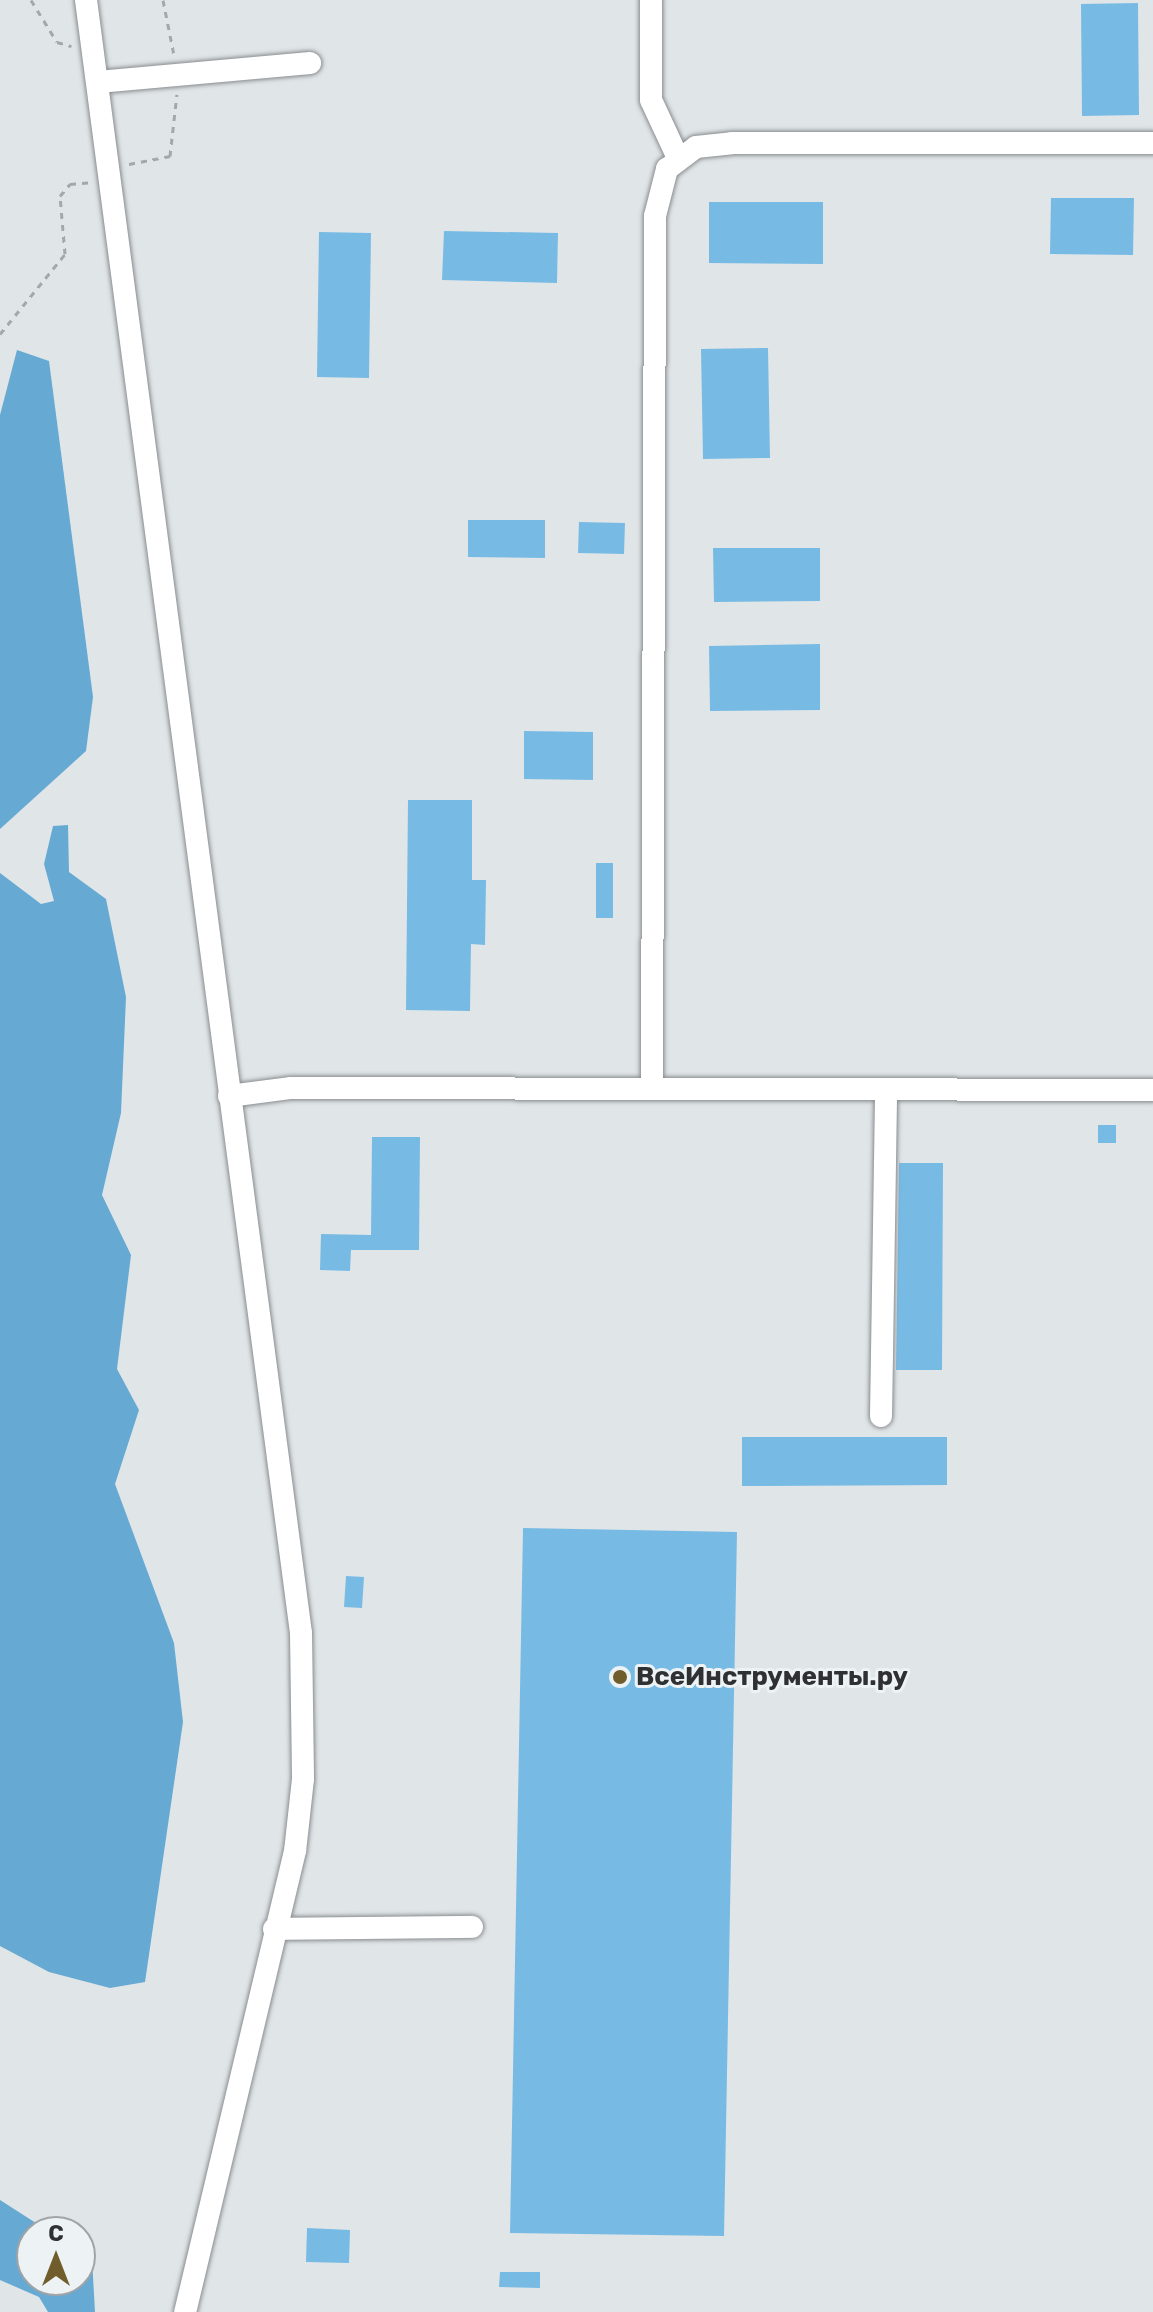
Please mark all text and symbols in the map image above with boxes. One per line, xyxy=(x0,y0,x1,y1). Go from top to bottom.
place label: ВсеИнструменты.ру xyxy=(636,1661,908,1693)
marker: ВсеИнструменты.ру xyxy=(611,1668,629,1686)
north arrow xyxy=(16,2216,96,2296)
text: С xyxy=(48,2220,64,2247)

